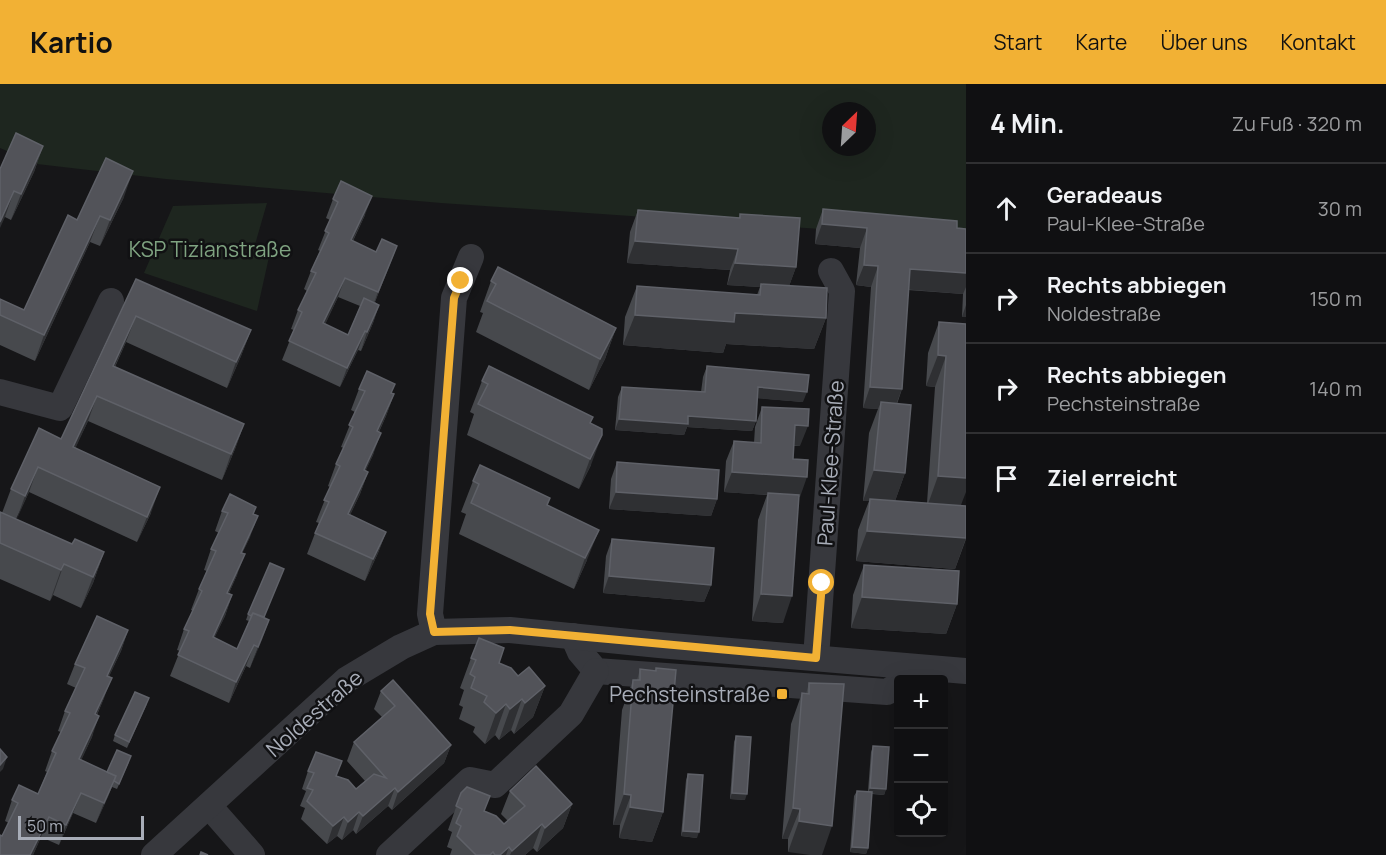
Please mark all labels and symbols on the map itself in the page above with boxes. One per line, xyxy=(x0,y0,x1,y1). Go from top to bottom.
north arrow xyxy=(822,102,876,156)
park label: KSP Tizianstraße xyxy=(129,235,291,263)
route end xyxy=(447,267,473,293)
street label: Paul-Klee-Straße xyxy=(810,379,850,547)
route start xyxy=(808,569,834,595)
street label: Noldestraße xyxy=(260,663,368,763)
place label: Pechsteinstraße xyxy=(609,680,770,708)
marker: Pechsteinstraße xyxy=(775,687,789,701)
scale bar xyxy=(18,813,144,840)

